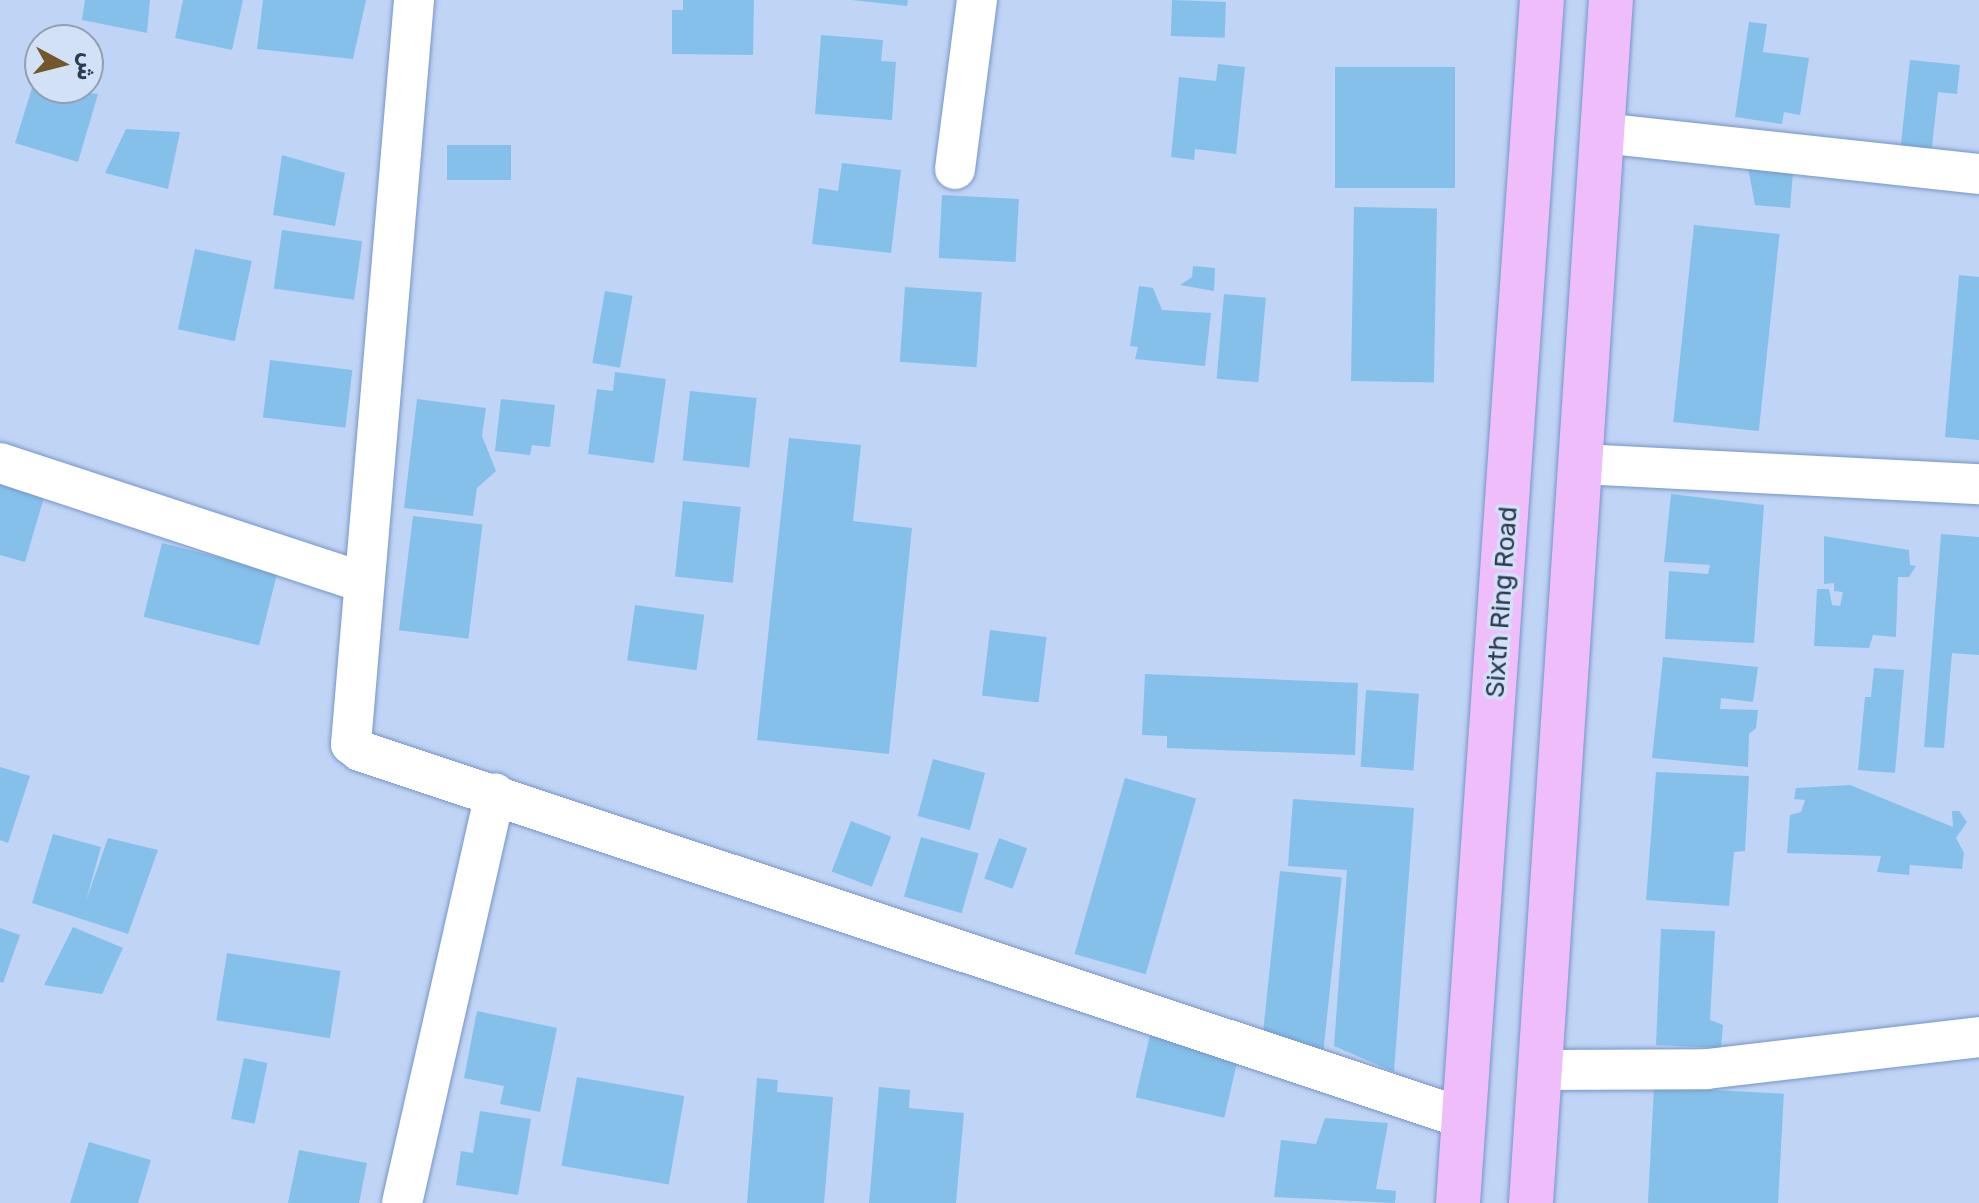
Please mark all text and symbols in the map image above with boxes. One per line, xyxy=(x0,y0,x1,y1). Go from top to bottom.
north arrow xyxy=(24,24,104,104)
text: ش xyxy=(71,51,101,82)
street label: Sixth Ring Road xyxy=(1480,505,1524,699)

